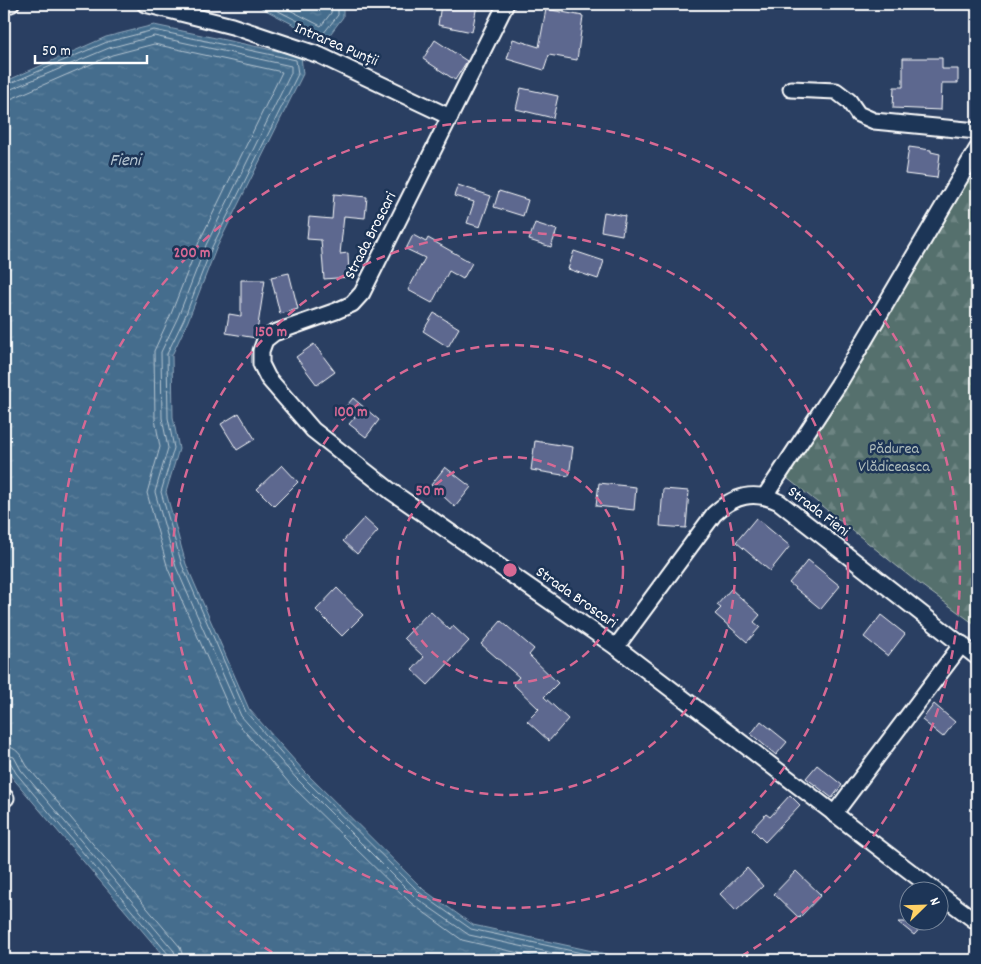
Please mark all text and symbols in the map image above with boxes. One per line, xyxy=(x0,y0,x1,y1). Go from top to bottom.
street label: Intrarea Punții xyxy=(290,17,382,73)
scale bar xyxy=(35,32,148,64)
text: 50 m xyxy=(42,41,71,63)
water label: Fieni xyxy=(110,149,143,174)
street label: Strada Broscari xyxy=(339,188,403,284)
text: 200 m xyxy=(174,243,210,265)
text: 150 m xyxy=(255,322,287,344)
text: 100 m xyxy=(334,402,368,424)
park label: Pădurea Vlădiceasca xyxy=(858,438,930,479)
text: 50 m xyxy=(416,481,444,503)
street label: Strada Fieni xyxy=(782,481,854,543)
centre of rings xyxy=(501,561,519,579)
street label: Strada Broscari xyxy=(530,561,622,635)
north arrow xyxy=(898,882,948,932)
text: N xyxy=(924,895,945,909)

